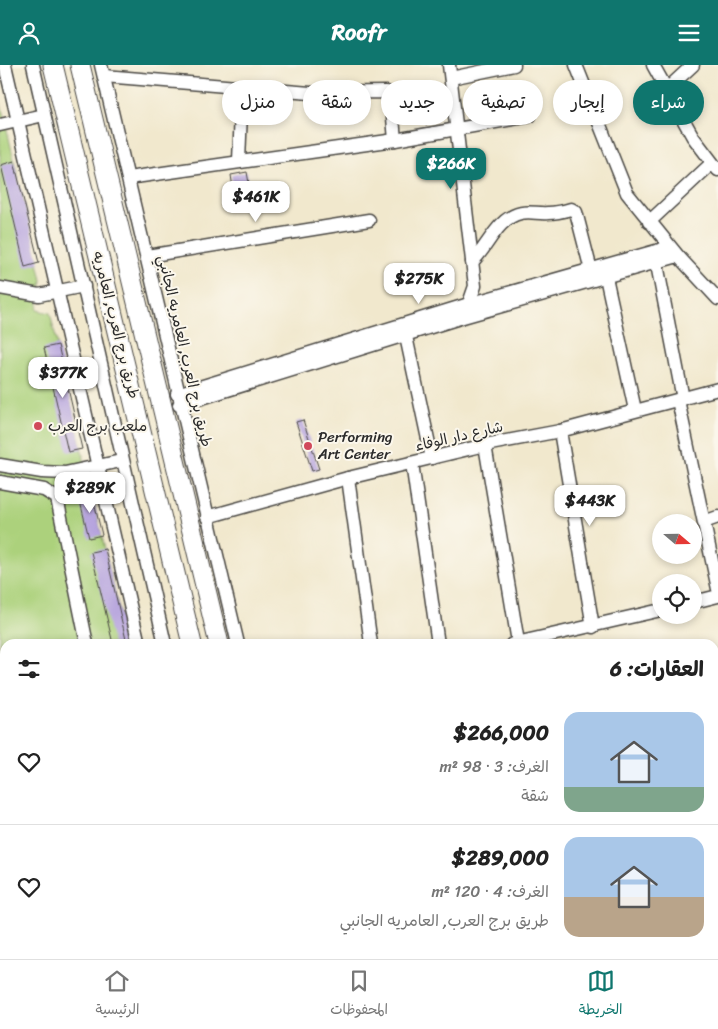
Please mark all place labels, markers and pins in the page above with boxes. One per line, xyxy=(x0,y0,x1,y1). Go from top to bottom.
pin: $266K xyxy=(416,147,486,190)
pin: $461K xyxy=(221,181,291,223)
pin: $275K xyxy=(384,263,454,305)
pin: $377K xyxy=(28,357,98,399)
place label: ملعب برج العرب xyxy=(48,413,147,439)
marker: ملعب برج العرب xyxy=(32,420,44,432)
place label: Performing Art Center xyxy=(317,424,393,467)
marker: Performing Art Center xyxy=(302,440,314,452)
pin: $289K xyxy=(55,471,125,514)
pin: $443K xyxy=(555,485,625,527)

